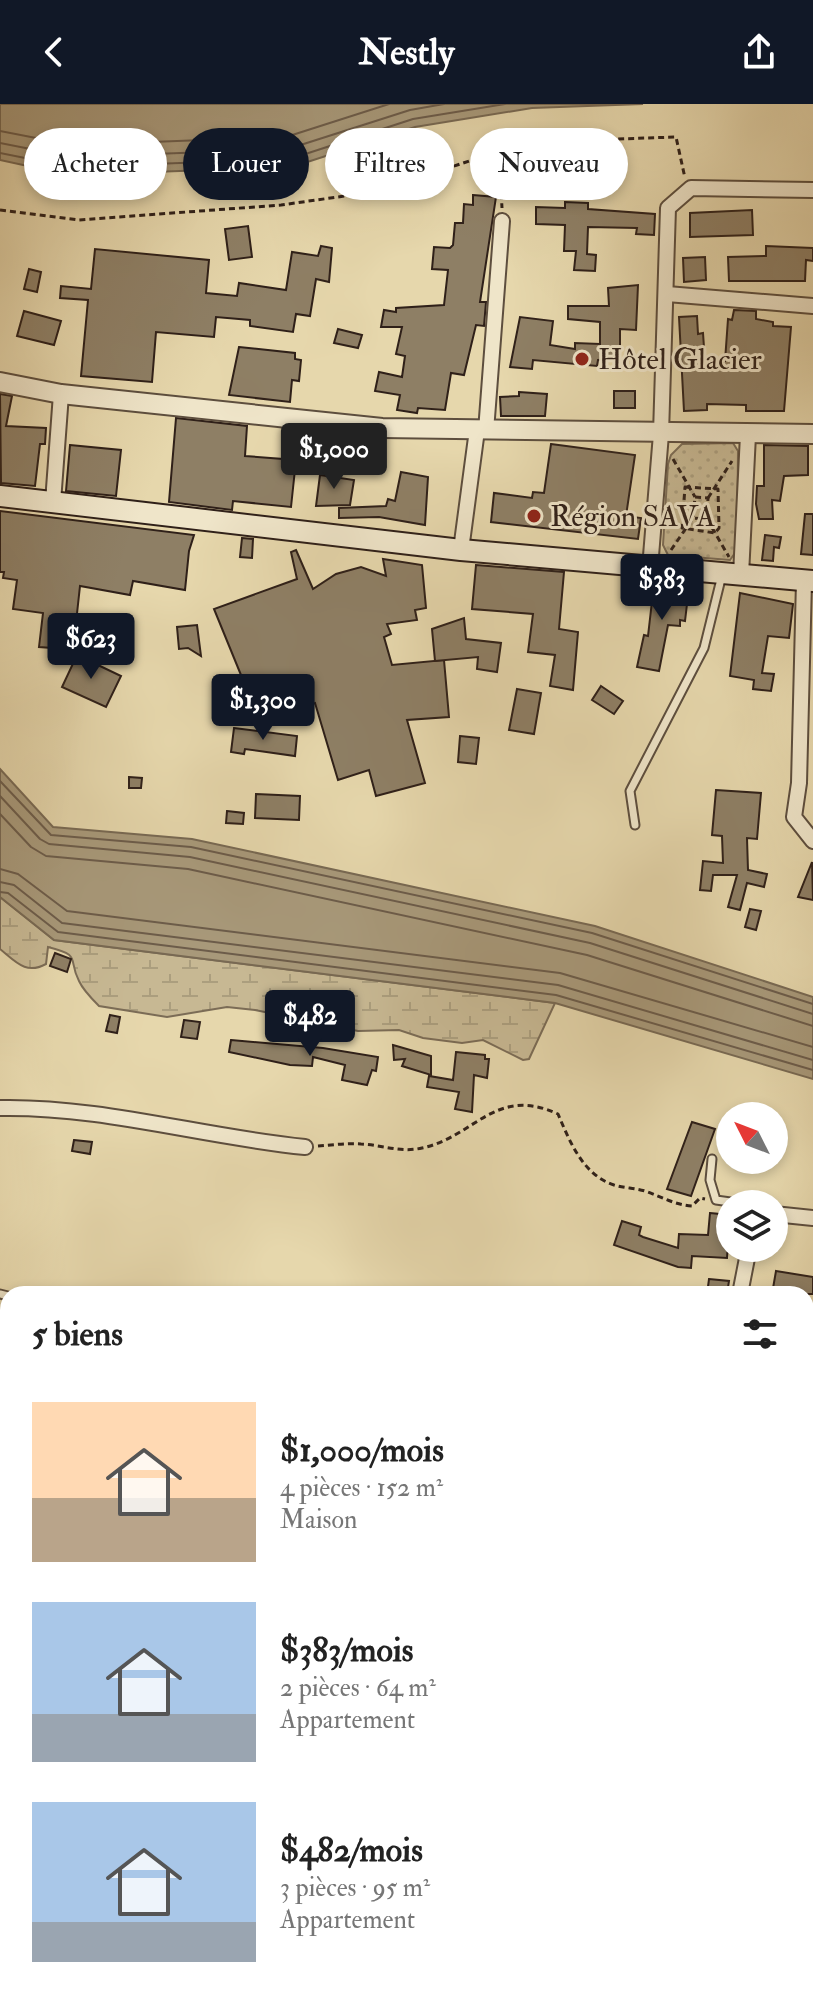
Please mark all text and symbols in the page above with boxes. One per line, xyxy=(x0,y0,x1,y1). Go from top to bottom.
icon: back xyxy=(32,30,76,74)
text: Nestly xyxy=(359,30,454,75)
icon: share xyxy=(737,30,781,74)
chip: Acheter xyxy=(24,128,167,200)
chip: Louer xyxy=(183,128,309,200)
chip: Filtres xyxy=(325,128,454,200)
chip: Nouveau xyxy=(470,128,628,200)
place label: Hôtel Glacier xyxy=(598,341,762,378)
marker: Hôtel Glacier xyxy=(573,350,591,368)
pin: $1,000 xyxy=(269,423,399,491)
text: $1,000 xyxy=(299,433,369,465)
place label: Région SAVA xyxy=(550,498,715,535)
marker: Région SAVA xyxy=(525,507,543,525)
pin: $383 xyxy=(615,554,709,622)
text: $383 xyxy=(639,564,685,596)
pin: $623 xyxy=(44,613,138,681)
text: $623 xyxy=(66,623,116,655)
pin: $1,300 xyxy=(198,674,328,742)
text: $1,300 xyxy=(230,684,296,716)
pin: $482 xyxy=(263,990,357,1058)
text: $482 xyxy=(283,1000,337,1032)
north arrow xyxy=(716,1102,788,1174)
map controls xyxy=(716,1102,788,1262)
button: layers xyxy=(716,1190,788,1262)
icon: filters xyxy=(738,1312,782,1356)
text: 5 biens xyxy=(32,1313,123,1356)
text: $1,000/mois xyxy=(280,1429,444,1472)
icon: home xyxy=(96,1434,192,1530)
text: 4 pièces · 152 m² xyxy=(280,1472,443,1504)
text: Maison xyxy=(280,1504,357,1536)
text: $383/mois xyxy=(280,1629,413,1672)
icon: home xyxy=(96,1634,192,1730)
text: 2 pièces · 64 m² xyxy=(280,1672,436,1704)
text: Appartement xyxy=(280,1704,415,1736)
text: $482/mois xyxy=(280,1829,423,1872)
icon: home xyxy=(96,1834,192,1930)
text: 3 pièces · 95 m² xyxy=(280,1872,430,1904)
text: Appartement xyxy=(280,1904,415,1936)

